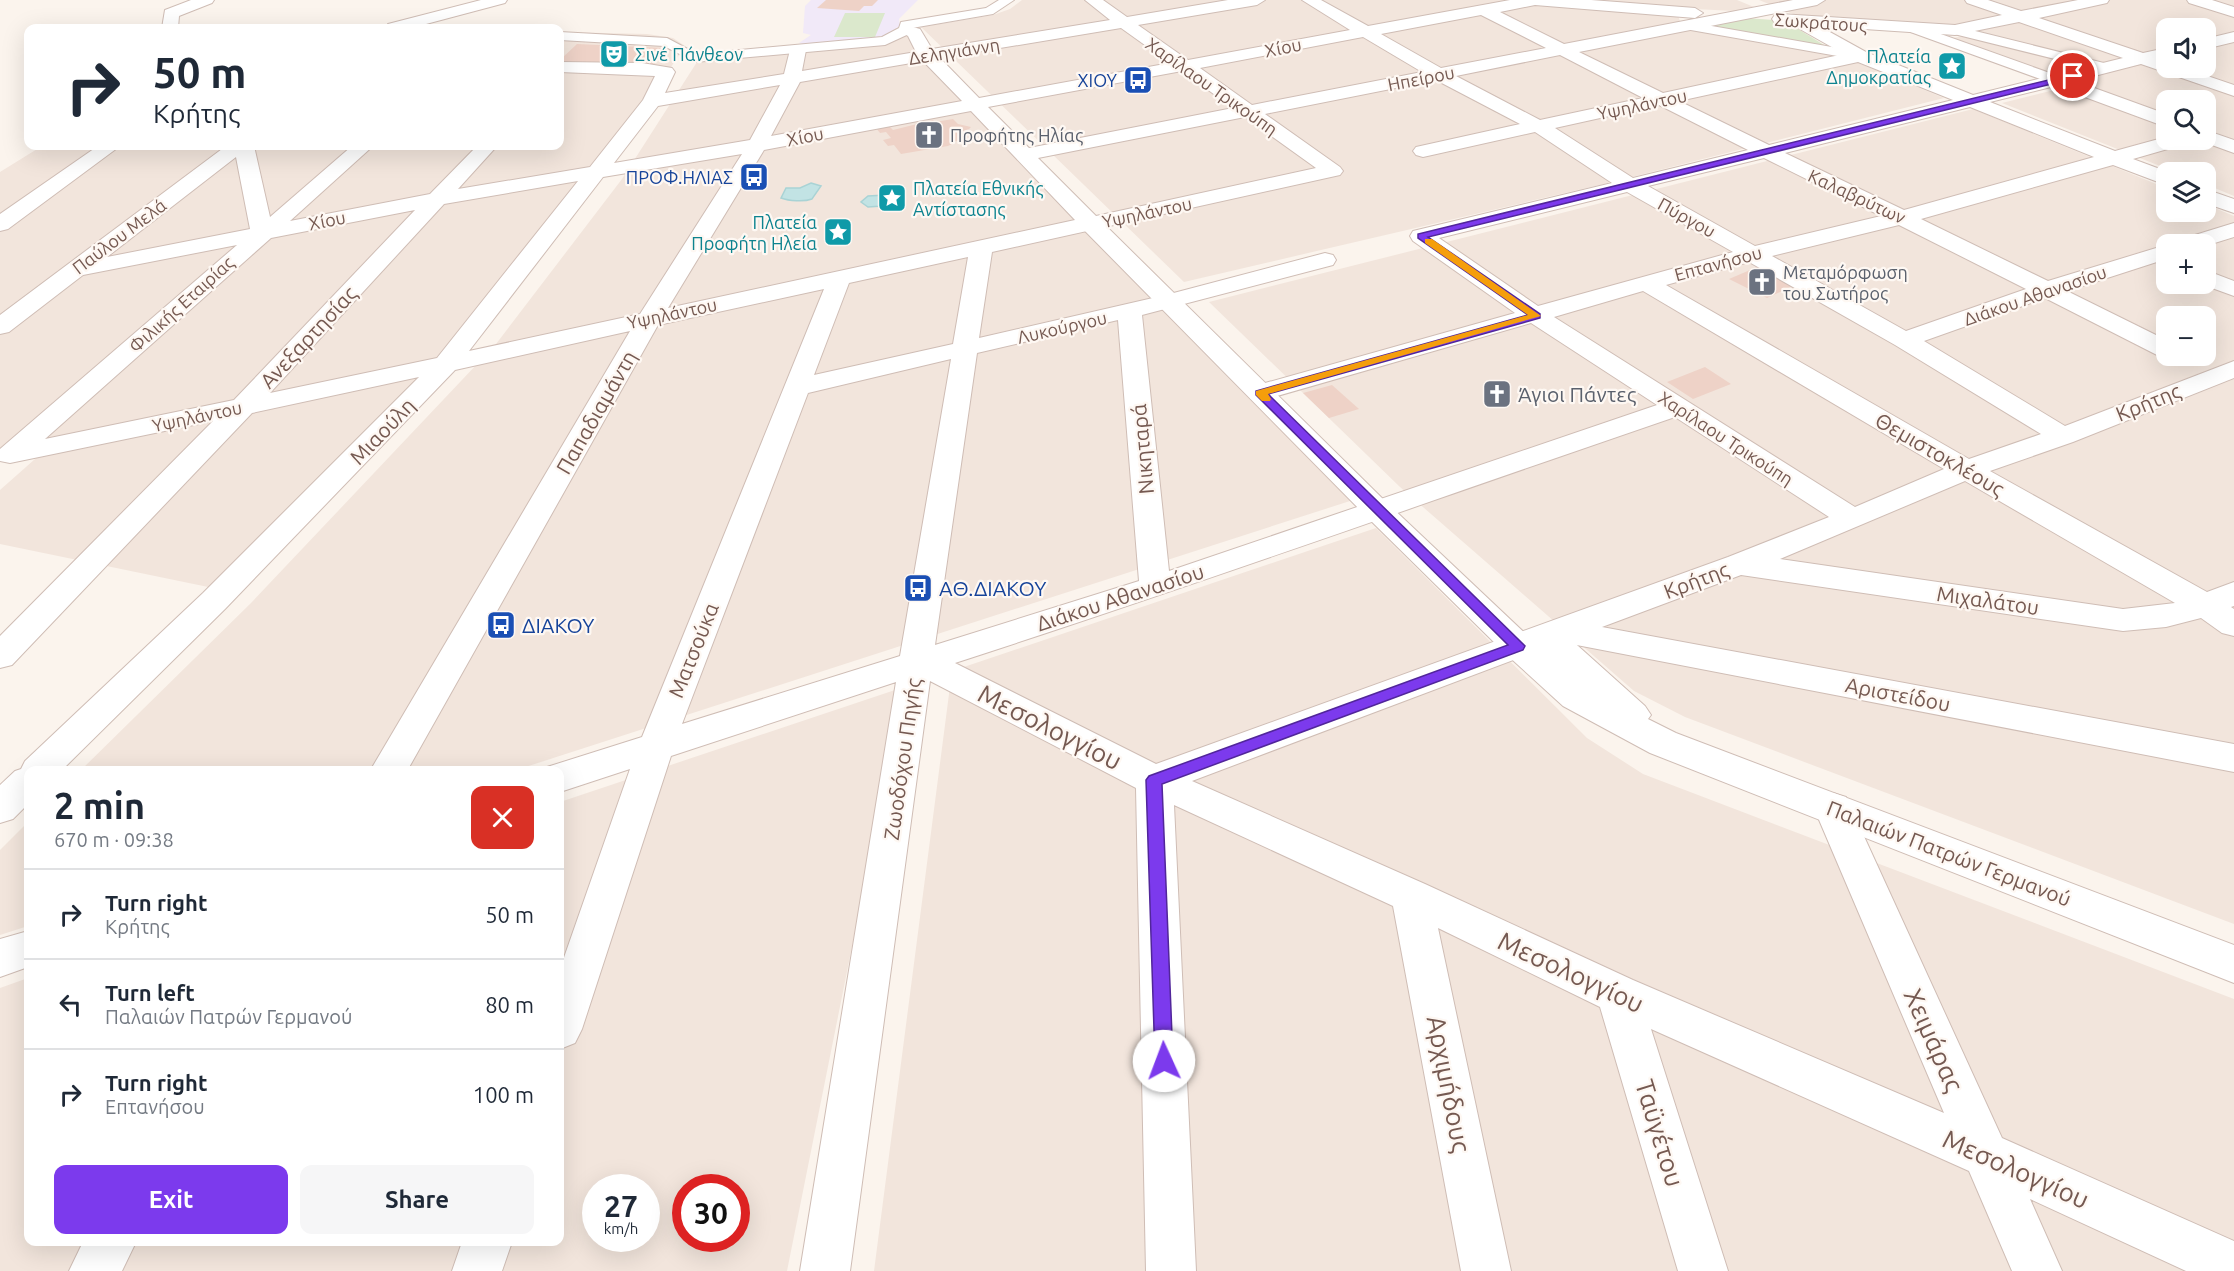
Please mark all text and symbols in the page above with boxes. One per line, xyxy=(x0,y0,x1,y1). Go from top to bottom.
street label: Σωκράτους xyxy=(1774,9,1868,36)
map controls xyxy=(2156,18,2216,366)
button: sound xyxy=(2156,18,2216,78)
street label: Χαρίλαου Τρικούπη xyxy=(1142,33,1282,139)
street label: Δεληγιάννη xyxy=(907,34,1001,68)
street label: Χίου xyxy=(1263,34,1303,60)
theatre icon: Σινέ Πάνθεον xyxy=(598,38,630,70)
place label: Σινέ Πάνθεον xyxy=(635,44,743,64)
place label: Πλατεία Δημοκρατίας xyxy=(1826,46,1931,88)
icon: right xyxy=(54,48,132,126)
text: 50 m xyxy=(153,49,247,96)
place icon: Πλατεία Δημοκρατίας xyxy=(1936,50,1968,82)
pin xyxy=(2047,50,2098,101)
icon: arrive xyxy=(2056,59,2089,92)
street label: Ηπείρου xyxy=(1386,62,1456,94)
bus stop icon: ΧΙΟΥ xyxy=(1122,64,1154,96)
place label: ΧΙΟΥ xyxy=(1077,70,1118,90)
street label: Υψηλάντου xyxy=(1595,85,1689,123)
button: search xyxy=(2156,90,2216,150)
text: Κρήτης xyxy=(153,98,240,128)
church icon: Προφήτης Ηλίας xyxy=(913,119,945,151)
street label: Χίου xyxy=(785,123,825,149)
place label: Προφήτης Ηλίας xyxy=(950,125,1083,146)
bus stop icon: ΠΡΟΦ.ΗΛΙΑΣ xyxy=(738,161,770,193)
button: layers xyxy=(2156,162,2216,222)
street label: Καλαβρύτων xyxy=(1805,165,1909,227)
place label: ΠΡΟΦ.ΗΛΙΑΣ xyxy=(626,167,733,187)
place label: Πλατεία Εθνικής Αντίστασης xyxy=(913,178,1043,220)
place icon: Πλατεία Εθνικής Αντίστασης xyxy=(876,182,908,214)
street label: Υψηλάντου xyxy=(1100,193,1194,231)
street label: Πύργου xyxy=(1655,193,1719,241)
street label: Παύλου Μελά xyxy=(68,194,170,278)
street label: Χίου xyxy=(307,207,347,233)
place label: Πλατεία Προφήτη Ηλεία xyxy=(691,212,817,253)
place icon: Πλατεία Προφήτη Ηλεία xyxy=(822,216,854,248)
button: + xyxy=(2156,234,2216,294)
street label: Επτανήσου xyxy=(1672,242,1764,284)
street label: Φιλικής Εταιρίας xyxy=(125,252,238,357)
street label: Διάκου Αθανασίου xyxy=(1961,261,2109,329)
place label: Μεταμόρφωση του Σωτήρος xyxy=(1783,262,1908,304)
church icon: Μεταμόρφωση του Σωτήρος xyxy=(1746,266,1778,298)
street label: Ανεξαρτησίας xyxy=(255,281,362,393)
street label: Υψηλάντου xyxy=(625,294,719,332)
button: − xyxy=(2156,306,2216,366)
street label: Λυκούργου xyxy=(1015,307,1109,347)
street label: Παπαδιαμάντη xyxy=(551,346,641,478)
church icon: Άγιοι Πάντες xyxy=(1481,378,1513,410)
street label: Κρήτης xyxy=(2112,378,2184,426)
place label: Άγιοι Πάντες xyxy=(1518,382,1637,406)
street label: Χαρίλαου Τρικούπη xyxy=(1655,387,1797,489)
street label: Μιαούλη xyxy=(345,393,419,469)
street label: Υψηλάντου xyxy=(150,397,244,435)
street label: Νικηταρά xyxy=(1126,402,1158,495)
street label: Θεμιστοκλέους xyxy=(1871,407,2009,501)
street label: Κρήτης xyxy=(1660,556,1732,603)
street label: Διάκου Αθανασίου xyxy=(1033,559,1207,635)
bus stop icon: ΑΘ.ΔΙΑΚΟΥ xyxy=(902,572,934,604)
place label: ΑΘ.ΔΙΑΚΟΥ xyxy=(939,576,1046,600)
street label: Μιχαλάτου xyxy=(1935,581,2041,619)
street label: Ματσούκα xyxy=(663,599,723,701)
bus stop icon: ΔΙΑΚΟΥ xyxy=(485,609,517,641)
place label: ΔΙΑΚΟΥ xyxy=(522,613,594,637)
street label: Αριστείδου xyxy=(1843,672,1953,716)
street label: Ζωοδόχου Πηγής xyxy=(879,676,925,842)
street label: Μεσολογγίου xyxy=(973,678,1127,776)
text: 2 min xyxy=(54,785,145,826)
button: close xyxy=(471,786,534,849)
street label: Παλαιών Πατρών Γερμανού xyxy=(1823,795,2075,911)
text: 670 m · 09:38 xyxy=(54,828,174,851)
text: Turn right xyxy=(105,890,207,915)
icon: right xyxy=(54,898,87,931)
text: 50 m xyxy=(485,902,534,927)
text: Κρήτης xyxy=(105,915,170,938)
street label: Μεσολογγίου xyxy=(1494,926,1648,1018)
text: Turn left xyxy=(105,980,195,1005)
street label: Χειμάρας xyxy=(1898,984,1970,1096)
icon: left xyxy=(54,988,87,1021)
text: 80 m xyxy=(485,992,534,1017)
text: Παλαιών Πατρών Γερμανού xyxy=(105,1005,352,1028)
street label: Αρχιμήδους xyxy=(1421,1013,1476,1155)
position arrow xyxy=(1132,1029,1196,1093)
text: Turn right xyxy=(105,1070,207,1095)
street label: Ταϋγέτου xyxy=(1630,1076,1690,1190)
icon: right xyxy=(54,1078,87,1111)
text: 100 m xyxy=(473,1082,534,1107)
text: Επτανήσου xyxy=(105,1095,205,1118)
street label: Μεσολογγίου xyxy=(1938,1124,2094,1214)
button: Exit xyxy=(54,1165,288,1234)
button: Share xyxy=(300,1165,534,1234)
speed limit sign: 30 xyxy=(672,1174,750,1252)
text: 27 xyxy=(604,1189,638,1223)
text: km/h xyxy=(604,1220,638,1237)

